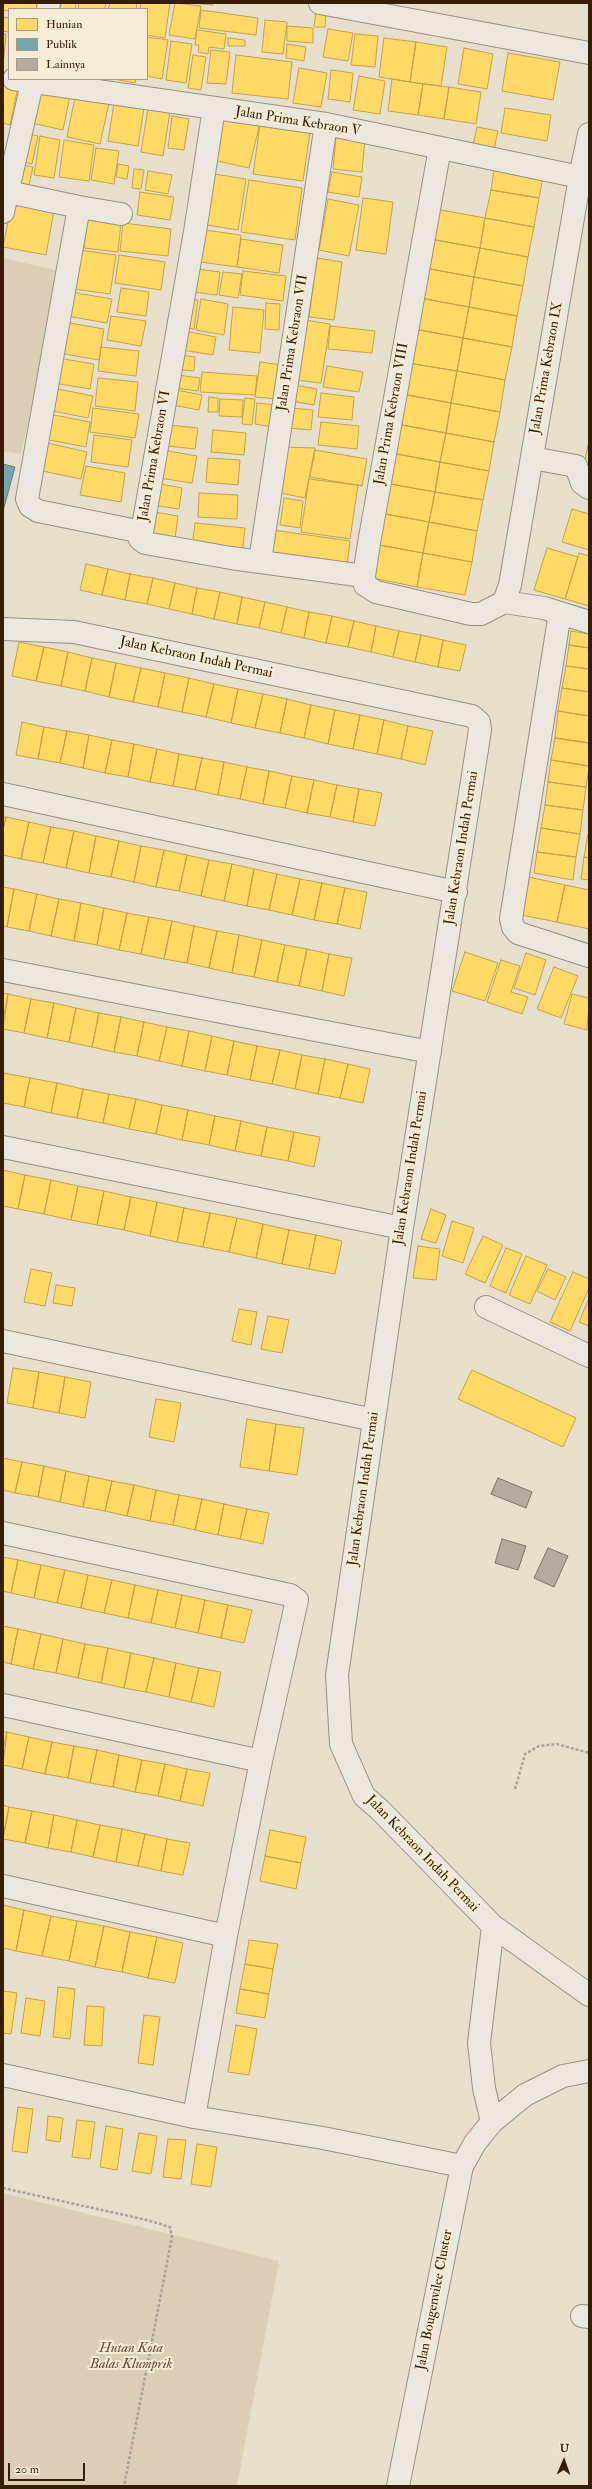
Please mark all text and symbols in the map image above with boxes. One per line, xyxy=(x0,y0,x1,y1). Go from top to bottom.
legend xyxy=(8,8,148,80)
text: Hunian xyxy=(46,17,82,32)
text: Publik xyxy=(46,37,77,52)
text: Lainnya xyxy=(46,57,85,72)
street label: Jalan Prima Kebraon V xyxy=(234,104,362,140)
street label: Jalan Prima Kebraon VII xyxy=(274,273,312,413)
street label: Jalan Prima Kebraon IX xyxy=(527,301,567,435)
street label: Jalan Prima Kebraon VIII xyxy=(371,342,413,486)
street label: Jalan Prima Kebraon VI xyxy=(135,389,175,523)
street label: Jalan Kebraon Indah Permai xyxy=(118,634,274,682)
street label: Jalan Kebraon Indah Permai xyxy=(442,770,482,926)
street label: Jalan Kebraon Indah Permai xyxy=(391,1090,431,1246)
street label: Jalan Kebraon Indah Permai xyxy=(345,1411,383,1567)
street label: Jalan Kebraon Indah Permai xyxy=(362,1792,482,1916)
street label: Jalan Bougenvilee Cluster xyxy=(413,2228,457,2372)
park label: Hutan Kota Balas Klumprik xyxy=(90,2341,172,2374)
north arrow xyxy=(544,2441,584,2481)
text: U xyxy=(560,2442,569,2455)
scale bar xyxy=(10,2455,87,2481)
text: 20 m xyxy=(15,2462,39,2477)

